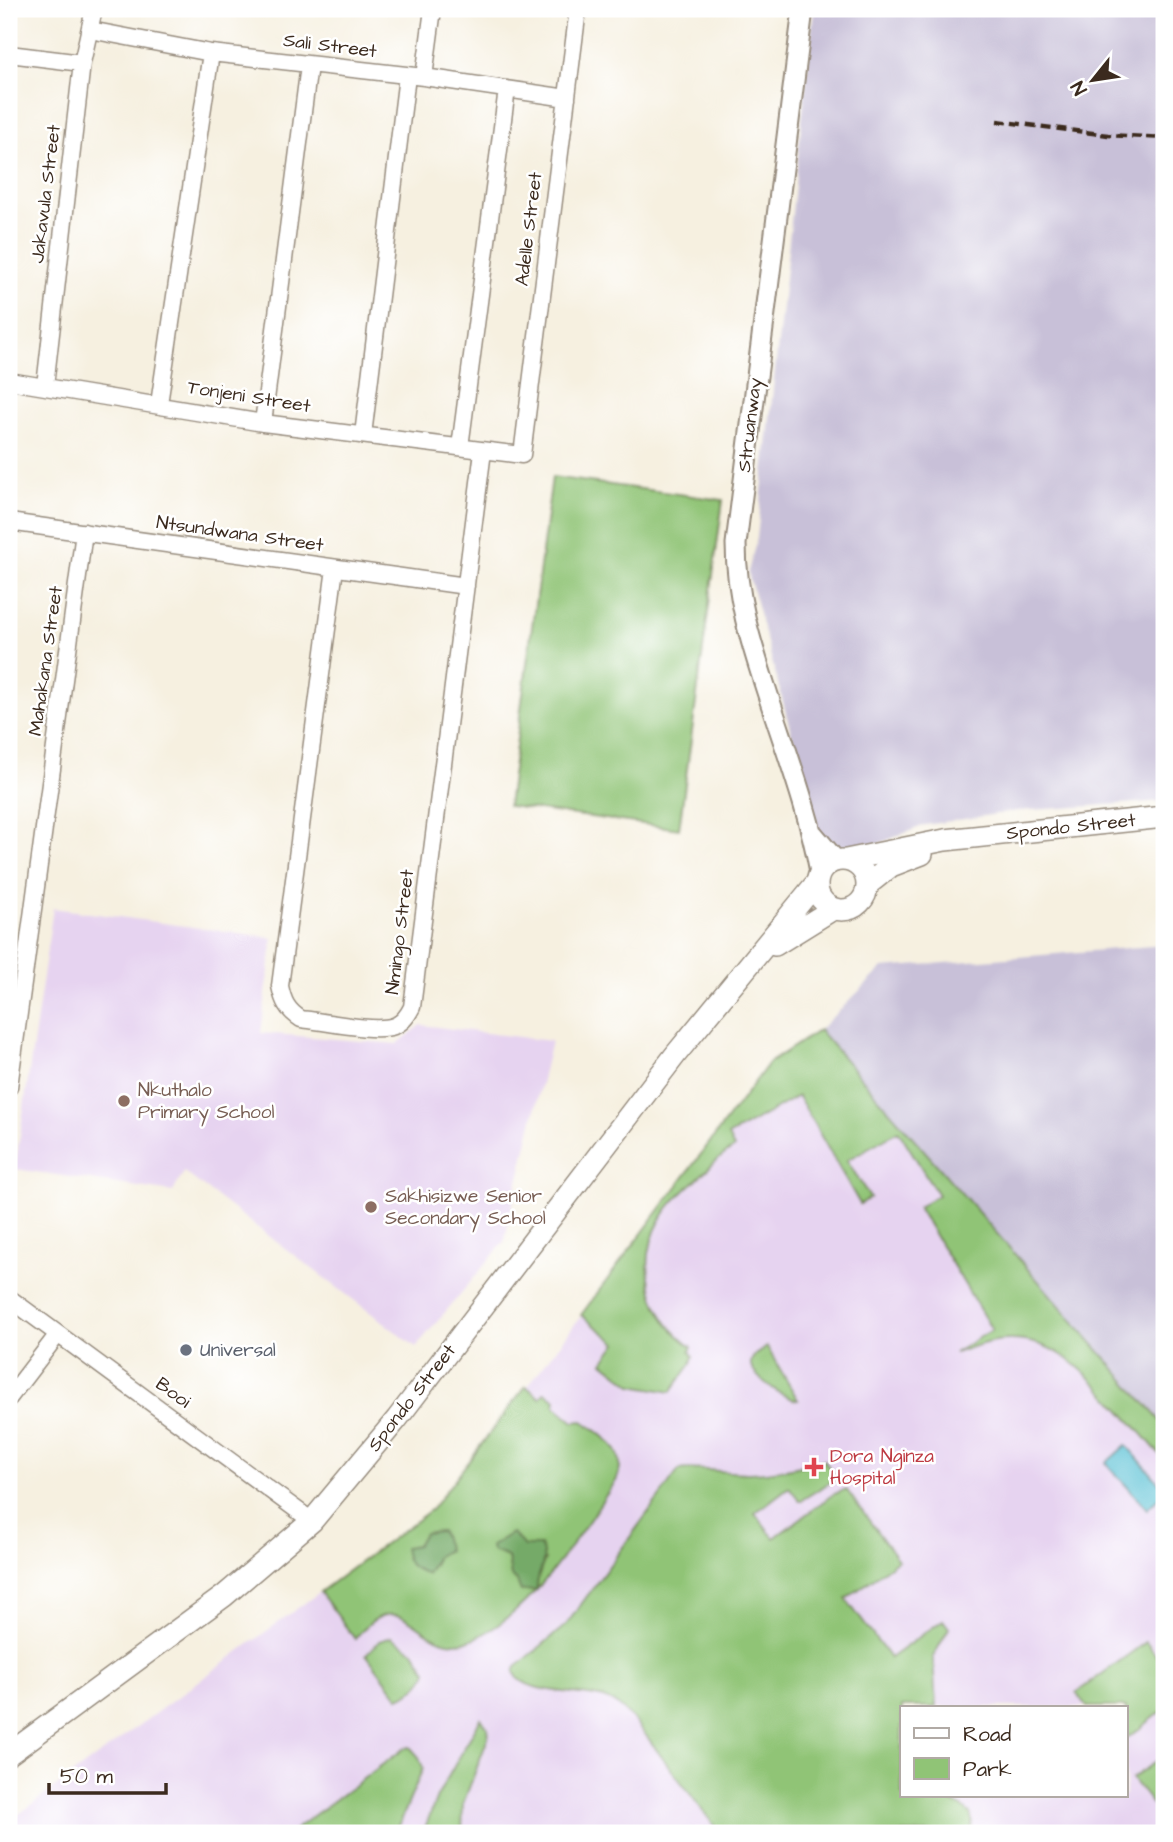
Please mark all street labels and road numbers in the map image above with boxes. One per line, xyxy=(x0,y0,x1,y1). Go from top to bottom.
street label: Sali Street xyxy=(282,27,379,65)
street label: Jakavula Street xyxy=(24,123,68,265)
street label: Adelle Street xyxy=(509,170,549,288)
street label: Tonjeni Street xyxy=(186,374,313,420)
street label: Struanway xyxy=(731,376,770,474)
street label: Ntsundwana Street xyxy=(155,509,326,559)
street label: Mahakana Street xyxy=(22,584,70,738)
street label: Spondo Street xyxy=(1005,807,1137,847)
street label: Nmingo Street xyxy=(379,868,422,996)
street label: Spondo Street xyxy=(361,1338,463,1457)
street label: Booi xyxy=(150,1371,196,1415)

